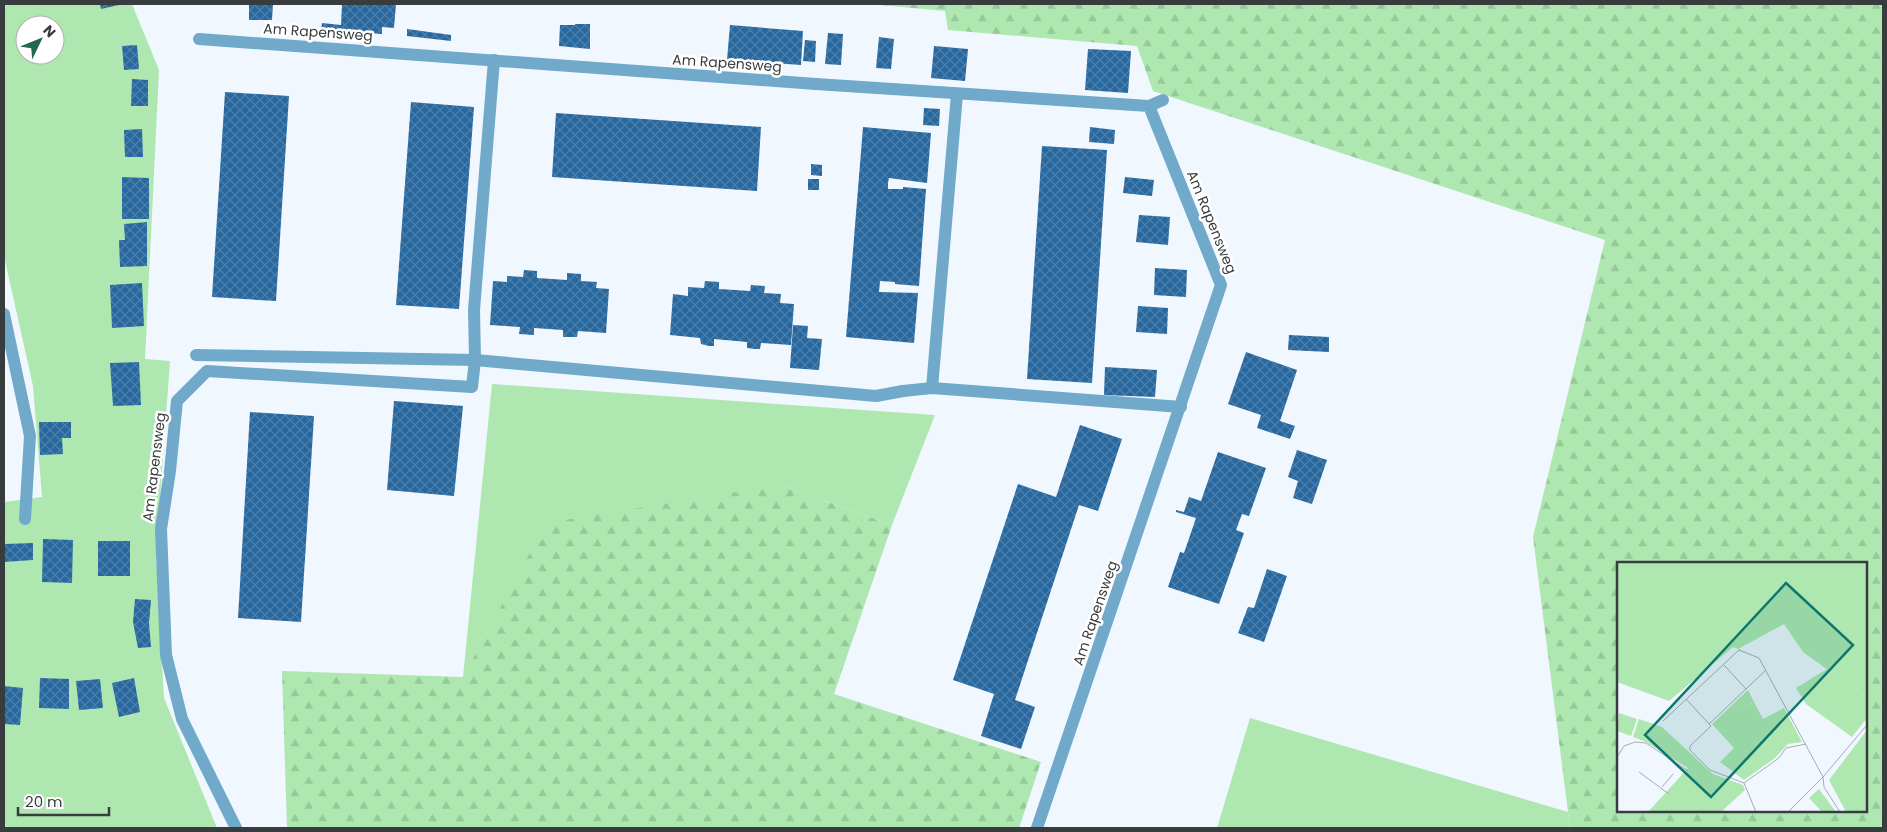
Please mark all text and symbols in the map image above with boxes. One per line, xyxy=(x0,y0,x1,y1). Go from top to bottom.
north arrow xyxy=(15,15,65,65)
street label: Am Rapensweg xyxy=(263,18,373,46)
text: N xyxy=(39,20,60,42)
street label: Am Rapensweg xyxy=(672,49,782,77)
street label: Am Rapensweg xyxy=(1182,167,1242,277)
street label: Am Rapensweg xyxy=(137,411,171,523)
street label: Am Rapensweg xyxy=(1068,558,1122,668)
inset map xyxy=(1617,562,1867,812)
scale bar xyxy=(18,784,109,816)
text: 20 m xyxy=(25,791,63,812)

